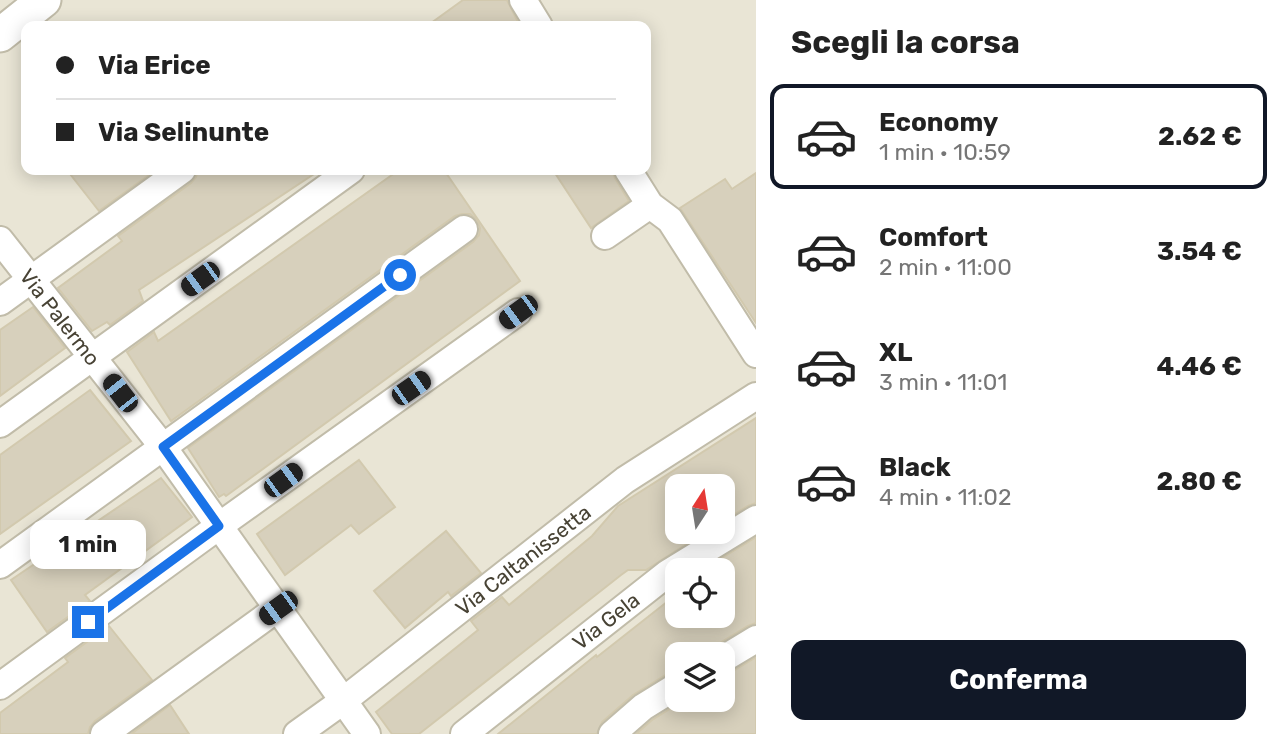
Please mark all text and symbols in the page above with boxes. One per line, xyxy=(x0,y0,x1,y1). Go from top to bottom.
text: Scegli la corsa xyxy=(791,23,1020,61)
text: Via Erice xyxy=(98,50,211,81)
icon: car xyxy=(795,105,858,168)
text: Economy xyxy=(879,107,998,138)
text: Via Selinunte xyxy=(98,117,269,148)
text: 2.62 € xyxy=(1158,121,1242,152)
text: 1 min · 10:59 xyxy=(879,138,1011,166)
icon: car xyxy=(795,220,858,283)
text: Comfort xyxy=(879,222,988,253)
text: 3.54 € xyxy=(1157,236,1242,267)
text: 2 min · 11:00 xyxy=(879,253,1012,281)
car xyxy=(177,258,224,300)
route start xyxy=(384,259,416,291)
street label: Via Palermo xyxy=(14,264,106,370)
car xyxy=(495,291,542,333)
icon: car xyxy=(795,335,858,398)
text: XL xyxy=(879,337,912,368)
text: 4.46 € xyxy=(1157,351,1242,382)
car xyxy=(388,367,435,409)
text: 3 min · 11:01 xyxy=(879,368,1007,396)
car xyxy=(99,370,142,416)
icon: car xyxy=(795,450,858,513)
text: Black xyxy=(879,452,951,483)
car xyxy=(260,459,307,501)
text: 2.80 € xyxy=(1157,466,1242,497)
north arrow xyxy=(665,474,735,544)
map controls xyxy=(665,474,735,712)
text: 4 min · 11:02 xyxy=(879,483,1011,511)
street label: Via Caltanissetta xyxy=(450,499,596,621)
callout: 1 min xyxy=(30,520,146,570)
text: 1 min xyxy=(59,530,117,558)
button: locate xyxy=(665,558,735,628)
car xyxy=(255,587,302,629)
street label: Via Gela xyxy=(567,587,645,655)
route end xyxy=(72,606,104,638)
button: Conferma xyxy=(791,640,1246,720)
button: layers xyxy=(665,642,735,712)

